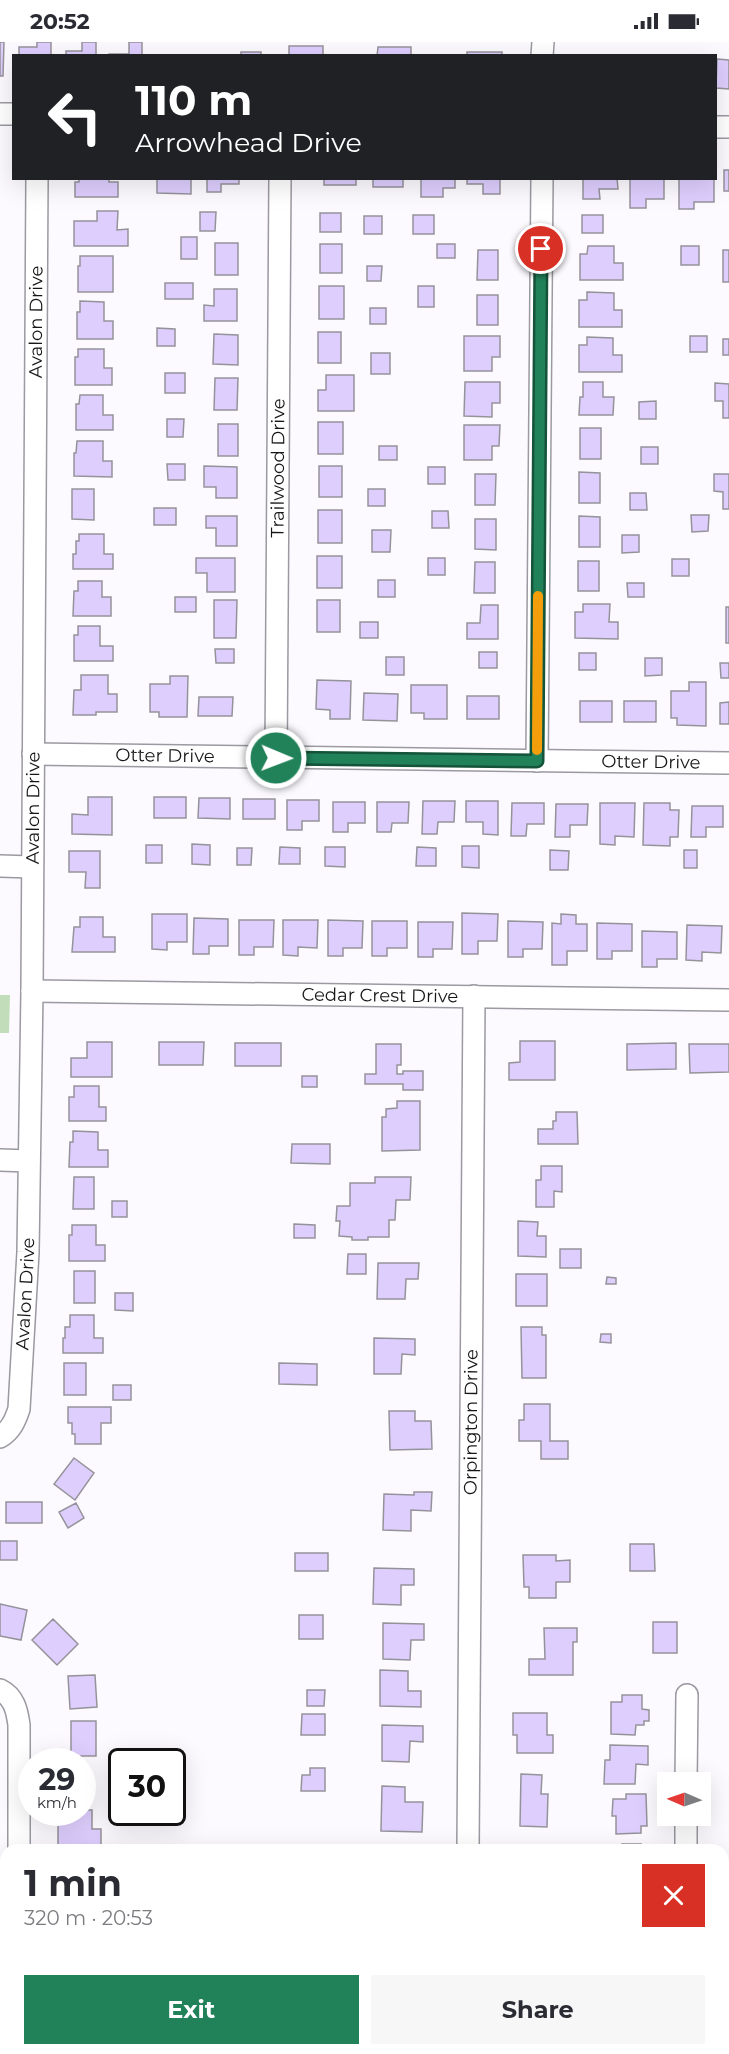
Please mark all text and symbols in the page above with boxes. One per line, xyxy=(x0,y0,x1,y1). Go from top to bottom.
text: 20:52 xyxy=(30,8,90,35)
text: 110 m xyxy=(135,74,252,126)
icon: left xyxy=(36,78,114,156)
text: Arrowhead Drive xyxy=(135,126,362,159)
pin xyxy=(515,223,566,274)
icon: arrive xyxy=(524,232,557,265)
street label: Avalon Drive xyxy=(25,265,47,378)
street label: Trailwood Drive xyxy=(267,398,289,538)
position arrow xyxy=(244,726,308,790)
street label: Otter Drive xyxy=(115,744,215,767)
street label: Otter Drive xyxy=(601,750,701,774)
street label: Avalon Drive xyxy=(22,751,44,864)
street label: Cedar Crest Drive xyxy=(301,983,459,1008)
street label: Avalon Drive xyxy=(11,1237,39,1351)
street label: Orpington Drive xyxy=(459,1349,483,1495)
speed limit sign: 30 xyxy=(108,1748,186,1826)
text: 29 xyxy=(39,1761,75,1798)
north arrow xyxy=(657,1772,711,1826)
map controls xyxy=(657,1772,711,1826)
text: km/h xyxy=(37,1793,77,1812)
text: 1 min xyxy=(24,1861,122,1905)
button: close xyxy=(642,1864,705,1927)
text: 320 m · 20:53 xyxy=(24,1906,153,1930)
button: Exit xyxy=(24,1975,359,2044)
button: Share xyxy=(371,1975,705,2044)

